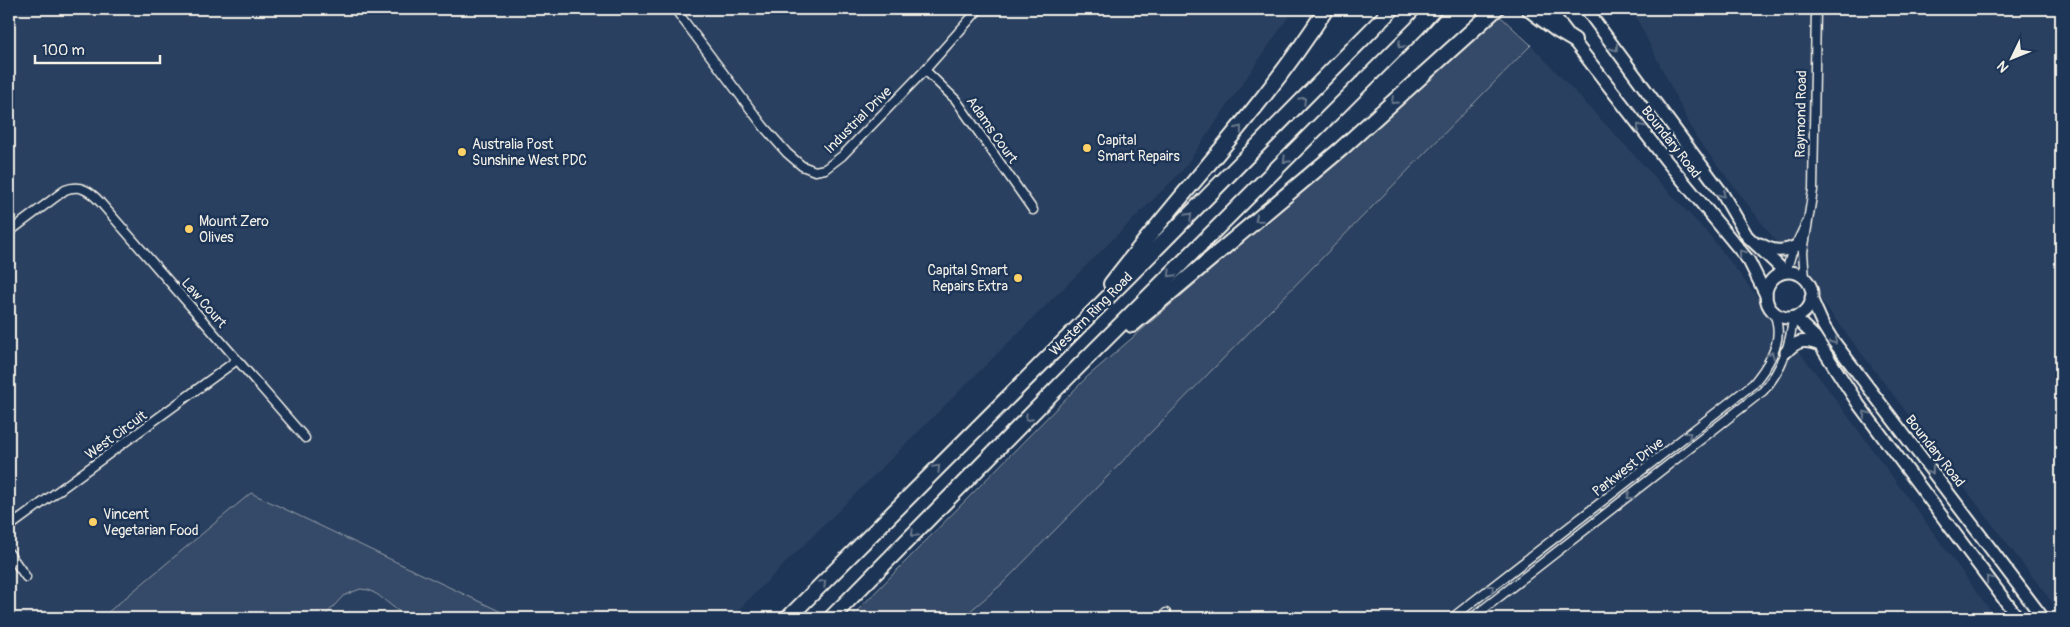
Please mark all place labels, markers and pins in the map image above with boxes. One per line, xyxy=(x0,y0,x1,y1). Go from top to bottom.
place label: Capital Smart Repairs xyxy=(1097,132,1180,165)
place label: Australia Post Sunshine West PDC xyxy=(472,136,587,169)
marker: Capital Smart Repairs xyxy=(1081,142,1093,154)
marker: Australia Post Sunshine West PDC xyxy=(456,146,468,158)
place label: Mount Zero Olives xyxy=(199,213,269,246)
marker: Mount Zero Olives xyxy=(183,223,195,235)
place label: Capital Smart Repairs Extra xyxy=(927,262,1008,295)
marker: Capital Smart Repairs Extra xyxy=(1012,272,1024,284)
place label: Vincent Vegetarian Food xyxy=(103,506,199,539)
marker: Vincent Vegetarian Food xyxy=(87,516,99,528)

